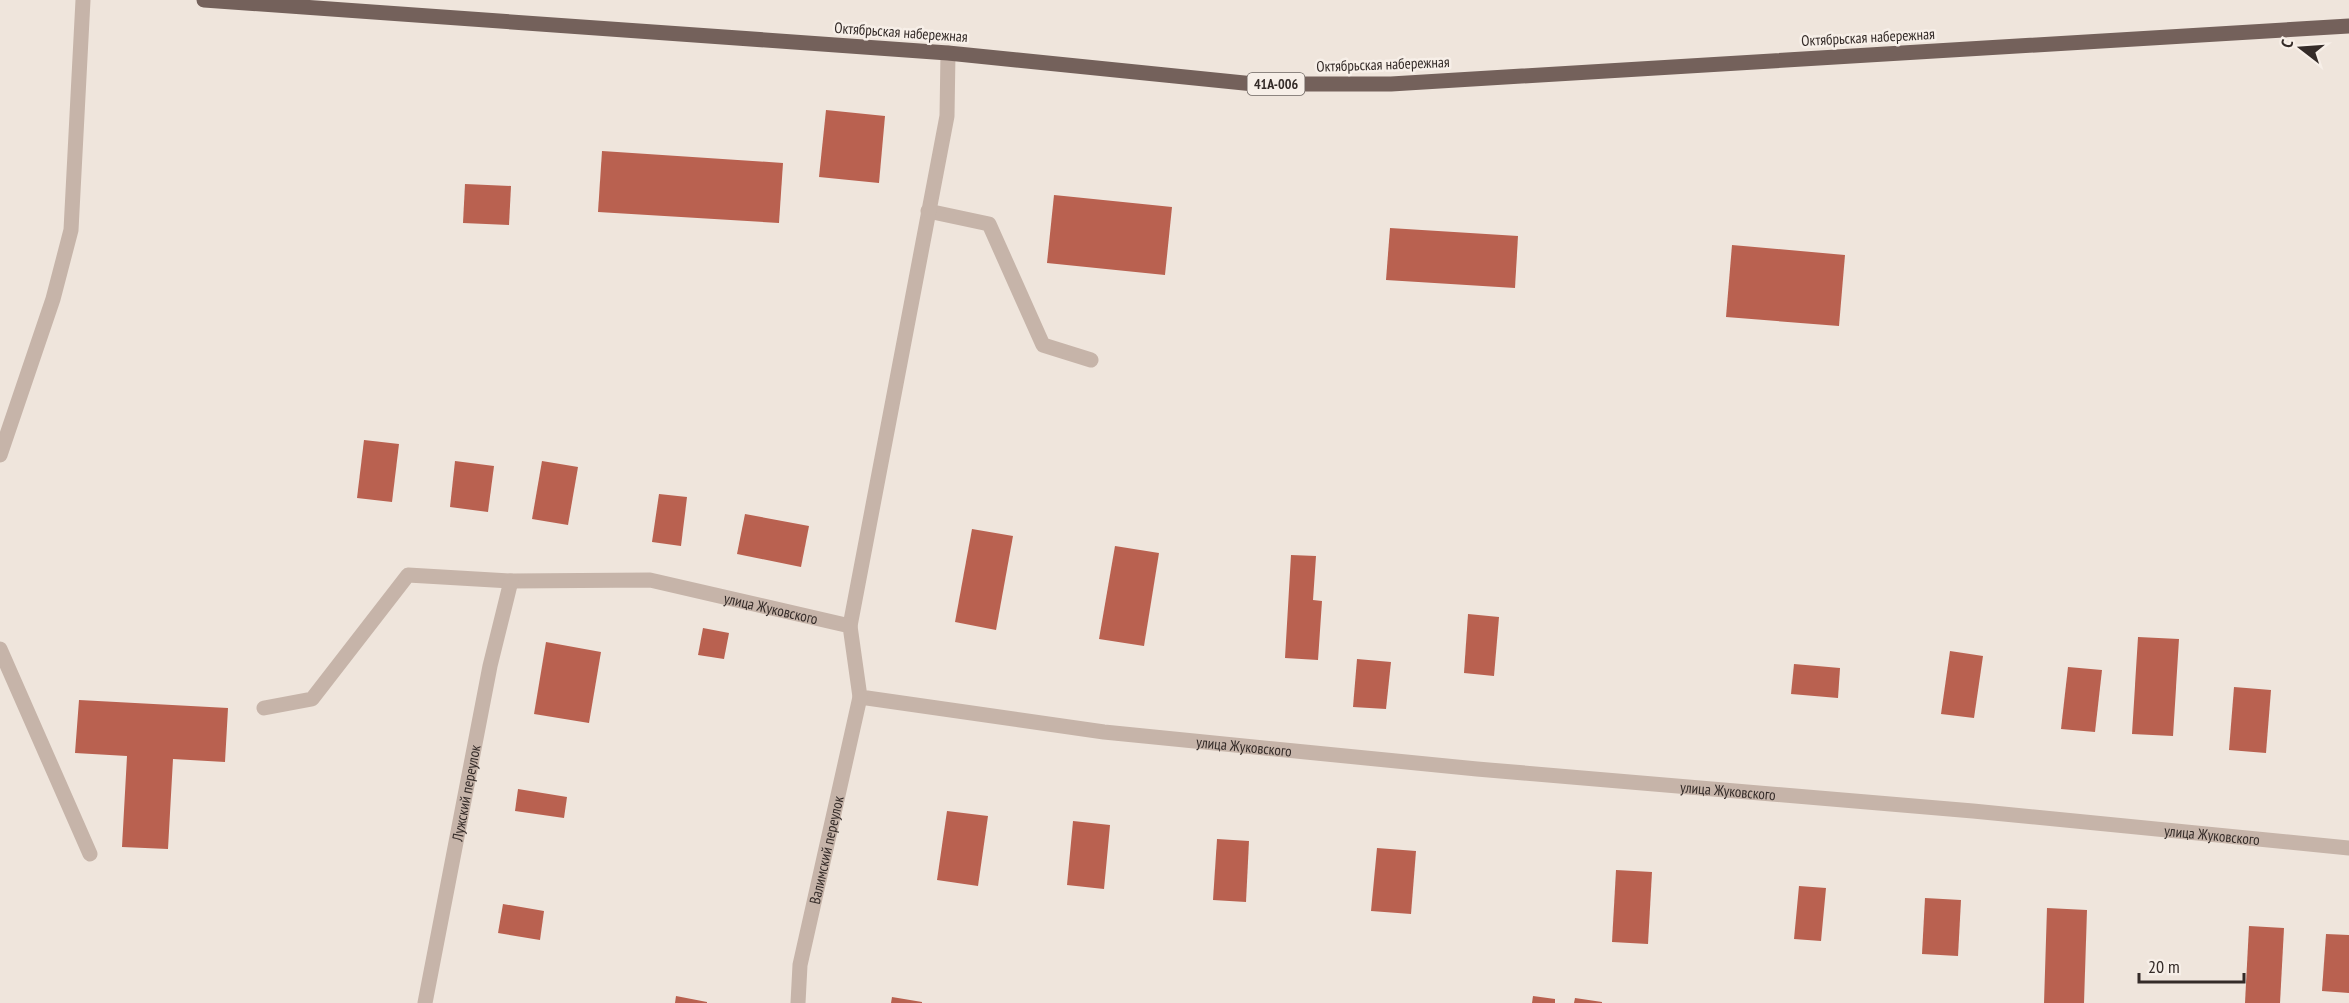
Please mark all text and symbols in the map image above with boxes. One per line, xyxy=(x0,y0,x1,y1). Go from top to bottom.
street label: Октябрьская набережная xyxy=(834,18,968,46)
north arrow xyxy=(2271,18,2331,78)
street label: Октябрьская набережная xyxy=(1801,24,1935,50)
text: С xyxy=(2276,37,2297,50)
street label: Октябрьская набережная xyxy=(1316,52,1450,76)
road number: 41А-006 xyxy=(1248,73,1304,95)
street label: улица Жуковского xyxy=(722,588,820,628)
street label: улица Жуковского xyxy=(1195,732,1293,760)
street label: Лужский переулок xyxy=(447,743,484,844)
street label: улица Жуковского xyxy=(1679,777,1777,804)
street label: Валимский переулок xyxy=(804,794,847,906)
street label: улица Жуковского xyxy=(2163,820,2261,849)
scale bar xyxy=(2139,946,2244,984)
text: 20 m xyxy=(2148,955,2180,978)

